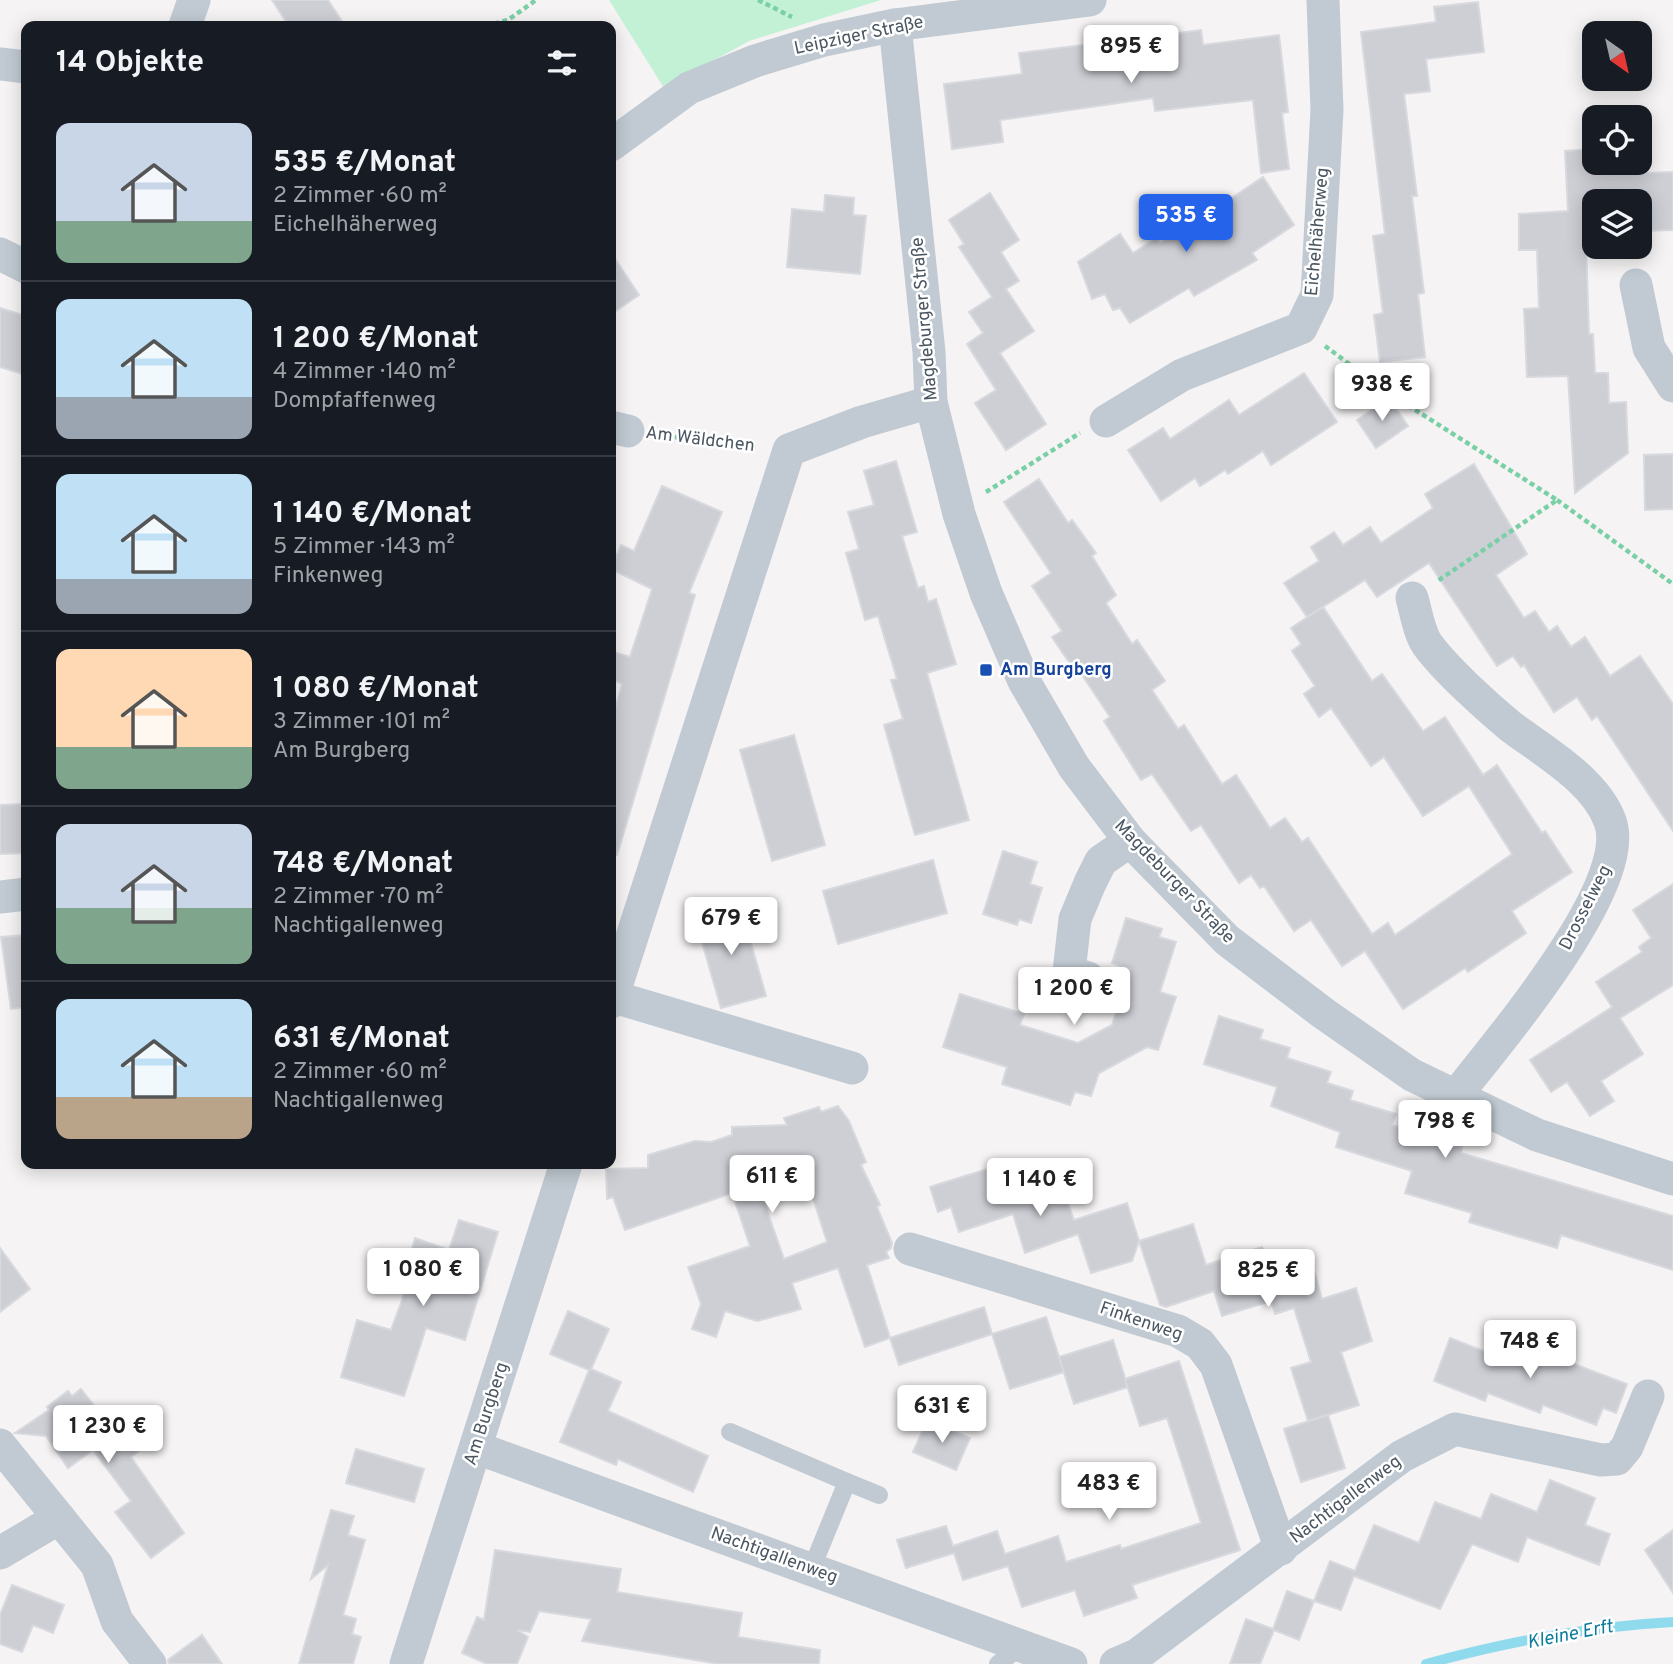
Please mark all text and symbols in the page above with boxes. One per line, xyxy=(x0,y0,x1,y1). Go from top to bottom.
street label: Leipziger Straße xyxy=(792,11,926,61)
north arrow xyxy=(1582,21,1652,91)
map controls xyxy=(1582,21,1652,259)
pin: 895 € xyxy=(1082,25,1180,85)
text: 895 € xyxy=(1100,33,1162,62)
icon: filters xyxy=(543,44,581,82)
text: 14 Objekte xyxy=(56,45,204,82)
button: locate xyxy=(1582,105,1652,175)
text: 535 €/Monat xyxy=(273,145,456,182)
icon: home xyxy=(112,151,196,235)
street label: Eichelhäherweg xyxy=(1301,167,1335,297)
text: 2 Zimmer · 60 m² xyxy=(273,182,447,211)
button: layers xyxy=(1582,189,1652,259)
pin: 535 € xyxy=(1137,194,1235,254)
text: 535 € xyxy=(1155,202,1217,231)
text: Eichelhäherweg xyxy=(273,211,438,240)
street label: Magdeburger Straße xyxy=(906,236,944,402)
text: 1 200 €/Monat xyxy=(273,321,479,358)
icon: home xyxy=(112,327,196,411)
text: 4 Zimmer · 140 m² xyxy=(273,358,456,387)
pin: 938 € xyxy=(1333,364,1431,423)
text: 938 € xyxy=(1351,371,1413,400)
text: Dompfaffenweg xyxy=(273,387,436,416)
street label: Am Wäldchen xyxy=(644,422,756,458)
text: 1 140 €/Monat xyxy=(273,496,472,533)
icon: home xyxy=(112,502,196,586)
text: 5 Zimmer · 143 m² xyxy=(273,533,455,562)
text: Finkenweg xyxy=(273,562,384,591)
place label: Am Burgberg xyxy=(1000,659,1112,682)
marker: Am Burgberg xyxy=(978,662,994,678)
text: 1 080 €/Monat xyxy=(273,671,479,708)
icon: home xyxy=(112,677,196,761)
text: 3 Zimmer · 101 m² xyxy=(273,708,450,737)
text: Am Burgberg xyxy=(273,737,410,766)
street label: Magdeburger Straße xyxy=(1109,815,1239,949)
text: 748 €/Monat xyxy=(273,846,453,883)
icon: home xyxy=(112,852,196,936)
street label: Drosselweg xyxy=(1555,861,1617,955)
text: 2 Zimmer · 70 m² xyxy=(273,883,444,912)
pin: 679 € xyxy=(682,898,780,957)
text: 679 € xyxy=(701,905,761,934)
text: Nachtigallenweg xyxy=(273,912,444,941)
pin: 1 200 € xyxy=(1009,968,1139,1027)
text: 1 200 € xyxy=(1034,975,1114,1004)
text: 631 €/Monat xyxy=(273,1021,450,1058)
icon: home xyxy=(112,1027,196,1111)
text: 2 Zimmer · 60 m² xyxy=(273,1058,447,1087)
text: Nachtigallenweg xyxy=(273,1087,444,1116)
pin: 798 € xyxy=(1396,1100,1494,1160)
text: 798 € xyxy=(1414,1108,1476,1137)
pin: 611 € xyxy=(723,1156,821,1215)
pin: 1 140 € xyxy=(975,1158,1105,1218)
text: 611 € xyxy=(746,1163,798,1192)
text: 1 140 € xyxy=(1003,1166,1077,1195)
pin: 1 080 € xyxy=(358,1248,488,1308)
pin: 825 € xyxy=(1219,1250,1317,1309)
text: 1 080 € xyxy=(383,1256,463,1285)
text: 825 € xyxy=(1237,1257,1299,1286)
street label: Finkenweg xyxy=(1096,1297,1186,1347)
pin: 748 € xyxy=(1481,1320,1579,1380)
text: 748 € xyxy=(1500,1328,1560,1357)
street label: Am Burgberg xyxy=(459,1359,515,1469)
pin: 631 € xyxy=(893,1386,991,1445)
text: 631 € xyxy=(913,1393,971,1422)
pin: 1 230 € xyxy=(43,1406,173,1465)
text: 1 230 € xyxy=(69,1413,147,1442)
street label: Nachtigallenweg xyxy=(1286,1451,1406,1549)
pin: 483 € xyxy=(1060,1462,1158,1522)
text: 483 € xyxy=(1077,1470,1141,1499)
street label: Nachtigallenweg xyxy=(707,1522,841,1590)
water label: Kleine Erft xyxy=(1525,1615,1616,1655)

